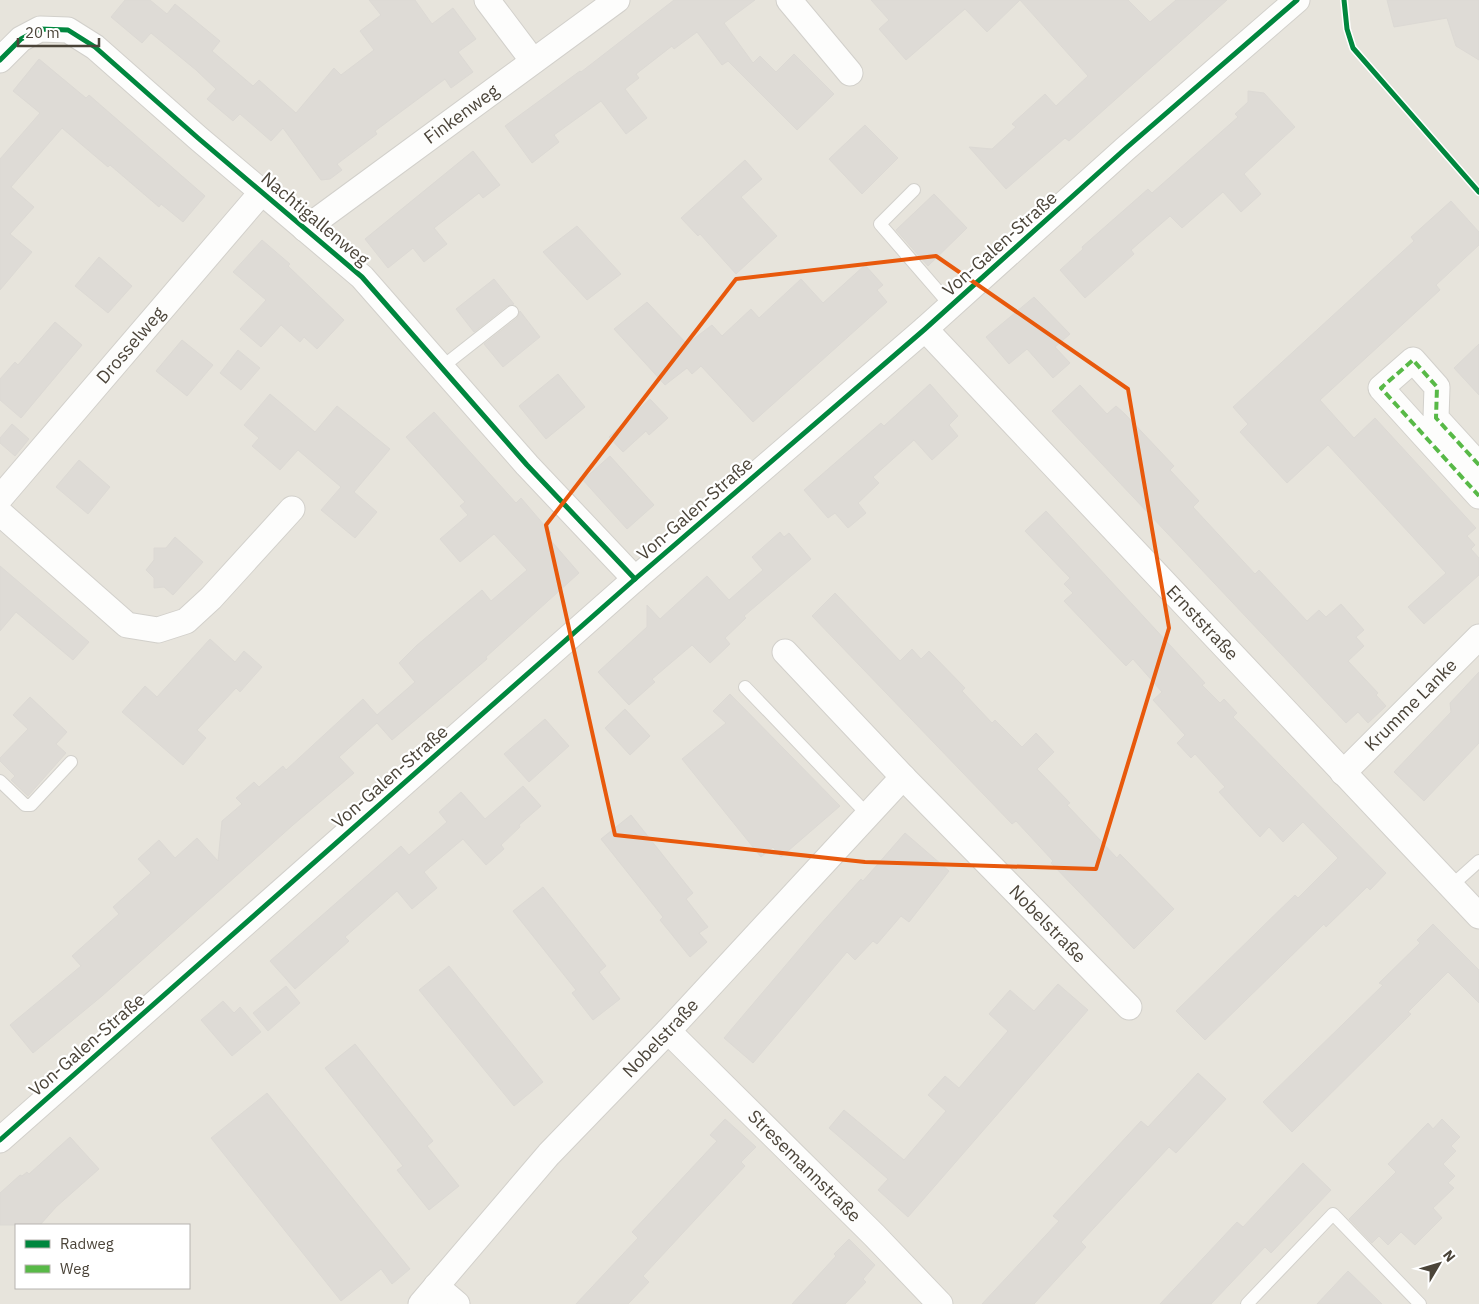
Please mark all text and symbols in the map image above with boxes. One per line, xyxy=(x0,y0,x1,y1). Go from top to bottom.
scale bar xyxy=(18,15,99,47)
text: 20 m xyxy=(25,23,60,42)
street label: Finkenweg xyxy=(419,78,503,149)
street label: Nachtigallenweg xyxy=(256,167,375,271)
street label: Von-Galen-Straße xyxy=(938,186,1062,301)
street label: Drosselweg xyxy=(91,301,170,388)
street label: Von-Galen-Straße xyxy=(632,452,758,565)
street label: Ernststraße xyxy=(1162,580,1244,665)
street label: Krumme Lanke xyxy=(1359,654,1462,756)
street label: Von-Galen-Straße xyxy=(327,720,453,833)
street label: Nobelstraße xyxy=(1004,880,1091,968)
street label: Von-Galen-Straße xyxy=(24,988,150,1101)
street label: Nobelstraße xyxy=(617,993,703,1082)
street label: Stresemannstraße xyxy=(743,1105,866,1227)
legend xyxy=(15,1224,190,1289)
text: Radweg xyxy=(60,1234,114,1253)
north arrow xyxy=(1414,1239,1464,1289)
text: N xyxy=(1439,1246,1459,1266)
text: Weg xyxy=(60,1259,89,1278)

